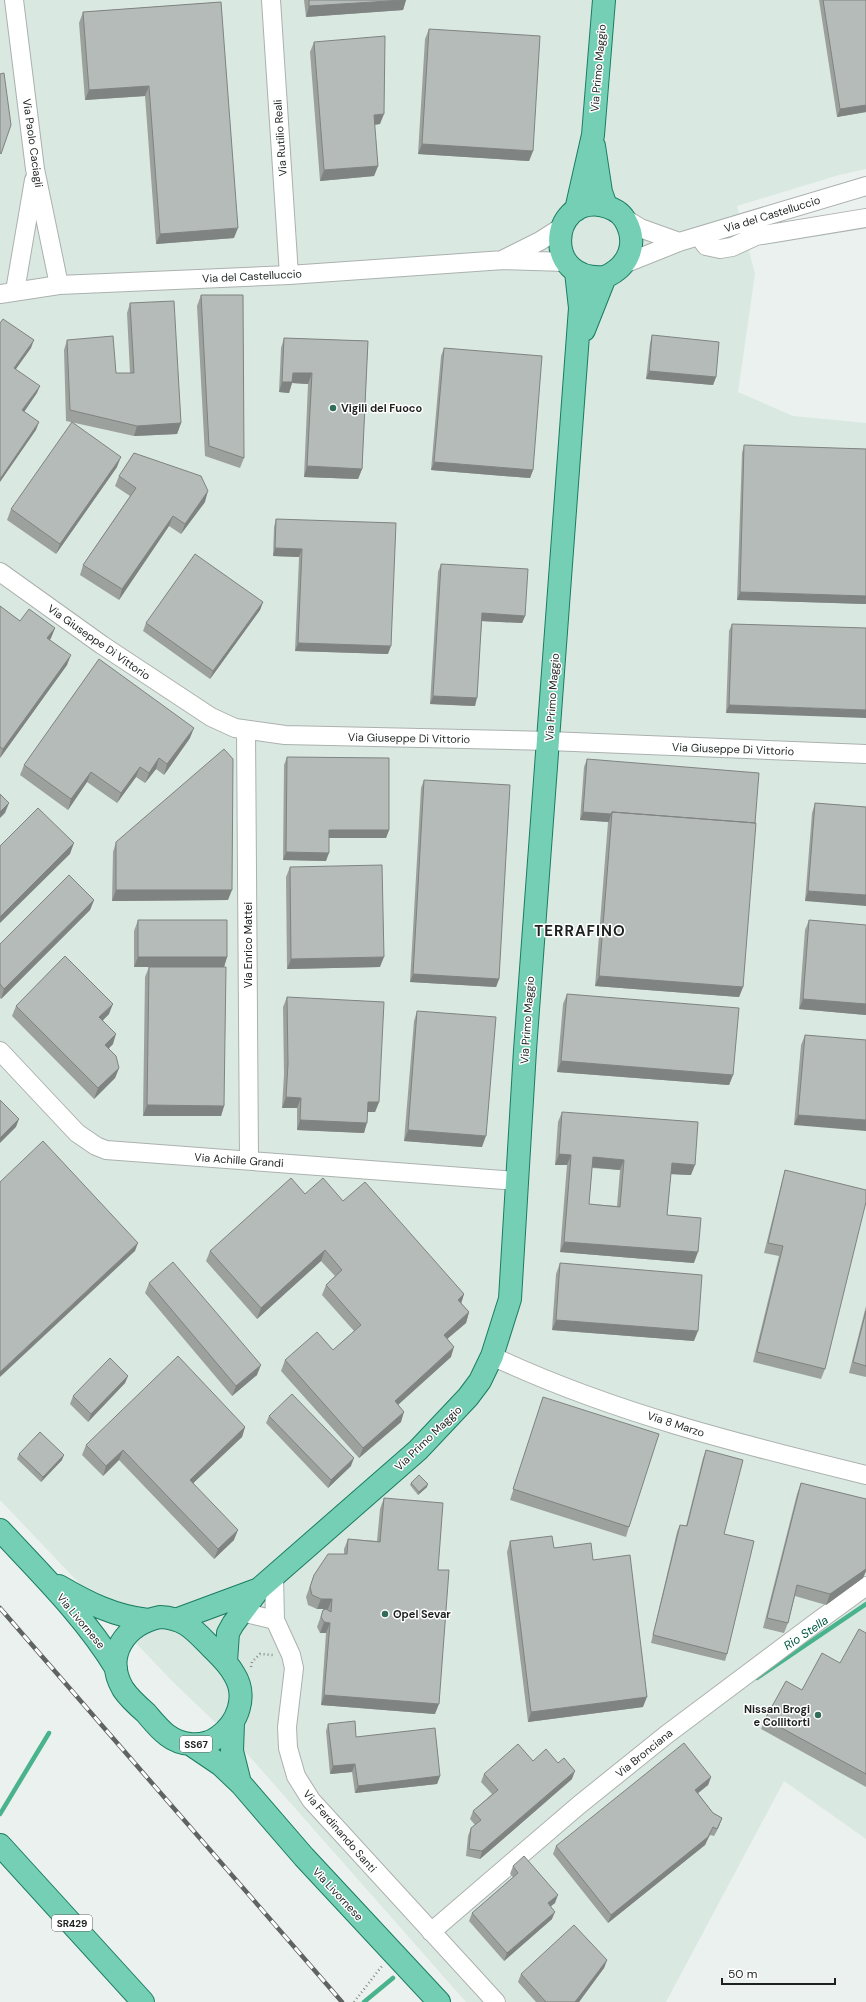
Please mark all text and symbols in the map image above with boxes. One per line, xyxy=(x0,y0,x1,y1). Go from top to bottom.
street label: Via Primo Maggio xyxy=(587,24,609,112)
street label: Via Paolo Caciagli xyxy=(20,98,46,188)
street label: Via Rutilio Reali xyxy=(270,99,290,177)
street label: Via del Castelluccio xyxy=(722,193,822,235)
street label: Via del Castelluccio xyxy=(202,266,302,286)
place label: Vigili del Fuoco xyxy=(341,401,423,415)
marker: Vigili del Fuoco xyxy=(328,403,338,413)
street label: Via Giuseppe Di Vittorio xyxy=(45,601,153,683)
street label: Via Primo Maggio xyxy=(542,653,562,741)
street label: Via Giuseppe Di Vittorio xyxy=(348,730,470,746)
street label: Via Giuseppe Di Vittorio xyxy=(672,740,794,758)
street label: Via Enrico Mattei xyxy=(241,902,255,988)
district label: TERRAFINO xyxy=(534,921,626,941)
street label: Via Primo Maggio xyxy=(517,976,537,1064)
street label: Via Achille Grandi xyxy=(194,1150,284,1170)
street label: Via Primo Maggio xyxy=(392,1402,464,1474)
street label: Via 8 Marzo xyxy=(646,1408,706,1440)
street label: Via Livornese xyxy=(54,1591,108,1651)
place label: Opel Sevar xyxy=(393,1607,451,1621)
marker: Opel Sevar xyxy=(380,1609,390,1619)
water label: Rio Stella xyxy=(780,1612,832,1654)
place label: Nissan Brogi e Collitorti xyxy=(744,1702,810,1729)
marker: Nissan Brogi e Collitorti xyxy=(813,1710,823,1720)
street label: Via Bronciana xyxy=(613,1726,675,1780)
road number: SS67 xyxy=(180,1736,212,1752)
street label: Via Ferdinando Santi xyxy=(300,1787,380,1875)
street label: Via Livornese xyxy=(310,1864,366,1924)
road number: SR429 xyxy=(52,1915,92,1931)
scale bar xyxy=(722,1960,835,1986)
text: 50 m xyxy=(728,1966,757,1982)

